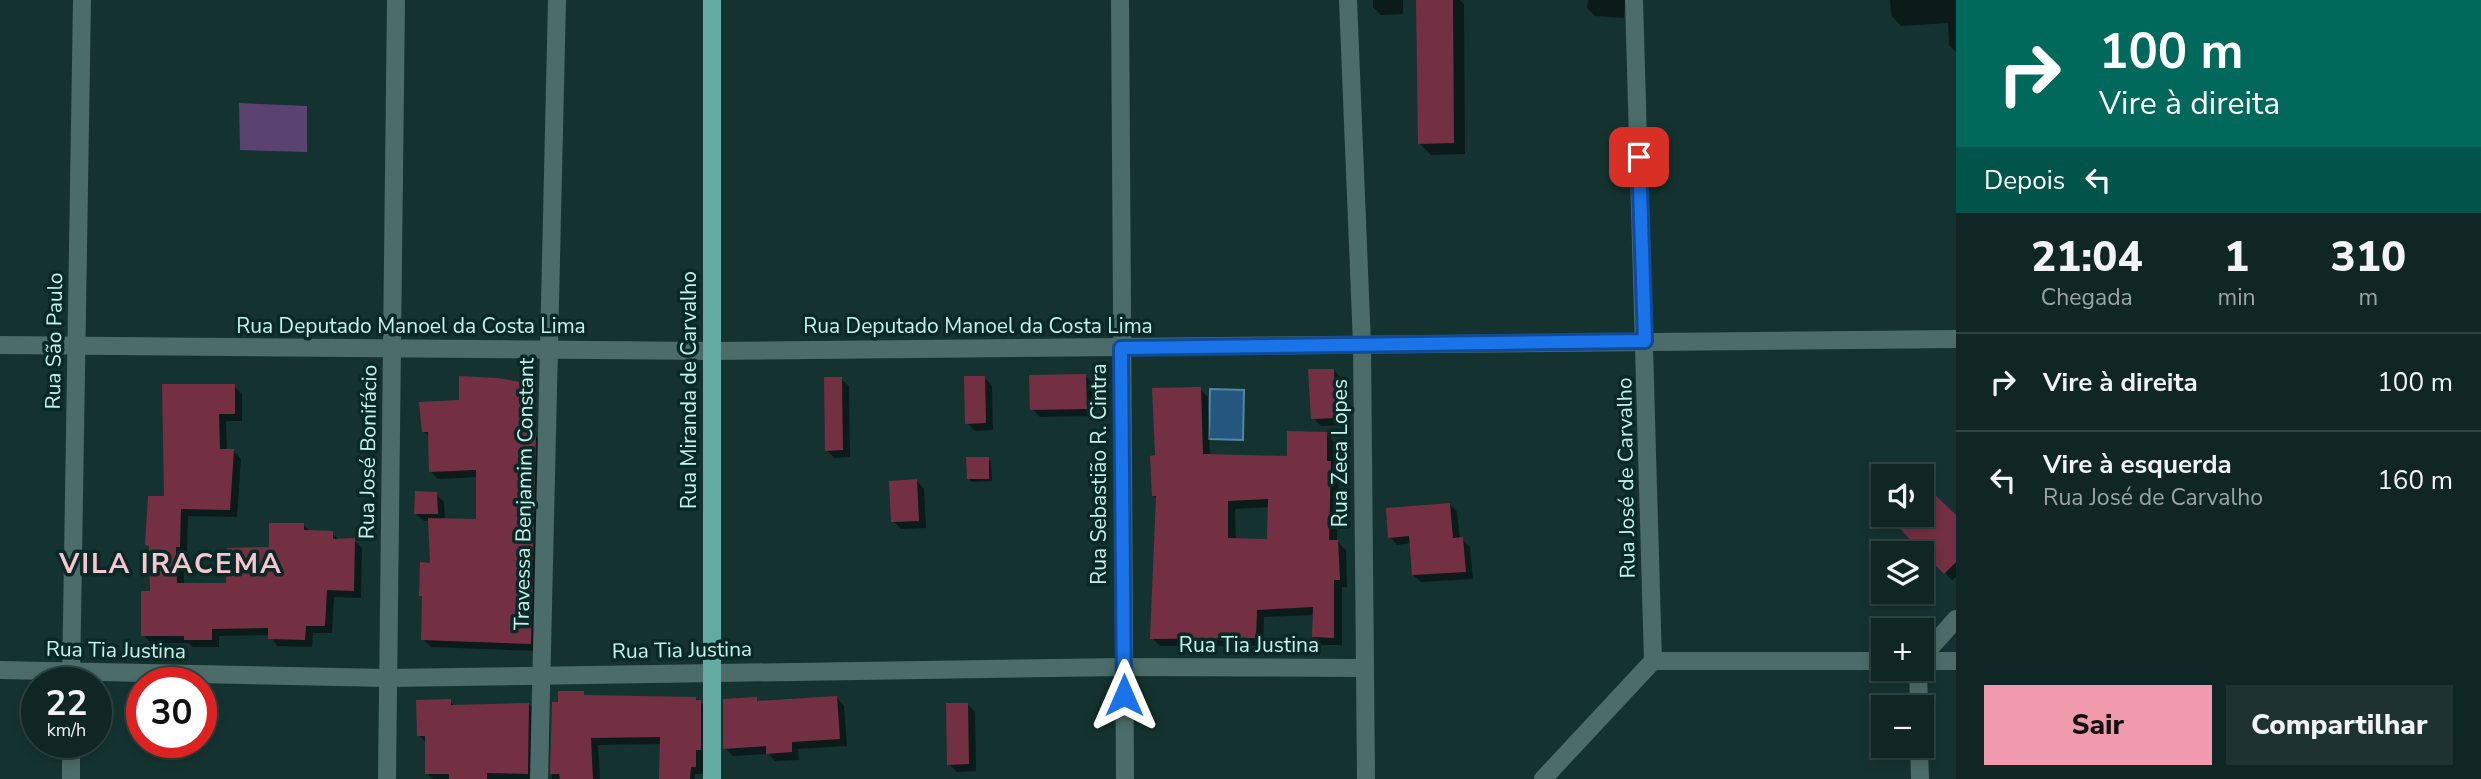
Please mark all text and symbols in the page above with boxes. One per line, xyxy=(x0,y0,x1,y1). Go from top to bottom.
text: 100 m xyxy=(2099,18,2243,85)
icon: right xyxy=(1984,28,2075,119)
text: Vire à direita xyxy=(2099,82,2280,125)
pin xyxy=(1609,127,1669,187)
icon: arrive xyxy=(1620,138,1658,176)
icon: left xyxy=(2079,161,2117,199)
text: Depois xyxy=(1984,163,2065,198)
text: 21:04 xyxy=(2031,229,2143,286)
text: 1 xyxy=(2224,229,2249,286)
text: 310 xyxy=(2331,229,2406,286)
street label: Rua Miranda de Carvalho xyxy=(675,271,703,509)
street label: Rua São Paulo xyxy=(39,272,69,410)
text: Chegada xyxy=(2041,282,2133,313)
text: min xyxy=(2218,282,2256,313)
text: m xyxy=(2358,282,2378,313)
street label: Rua Deputado Manoel da Costa Lima xyxy=(236,312,586,340)
street label: Rua Deputado Manoel da Costa Lima xyxy=(803,312,1153,340)
street label: Travessa Benjamim Constant xyxy=(508,357,540,630)
street label: Rua Sebastião R. Cintra xyxy=(1085,363,1113,585)
icon: right xyxy=(1984,363,2022,401)
street label: Rua José Bonifácio xyxy=(352,365,384,539)
text: Vire à direita xyxy=(2043,365,2198,400)
text: 100 m xyxy=(2377,365,2453,400)
street label: Rua José de Carvalho xyxy=(1610,377,1642,579)
street label: Rua Zeca Lopes xyxy=(1326,379,1354,527)
text: Vire à esquerda xyxy=(2043,447,2232,482)
icon: left xyxy=(1984,461,2022,499)
text: 160 m xyxy=(2377,463,2453,498)
map controls xyxy=(1871,464,1934,758)
button: sound xyxy=(1871,464,1934,527)
text: Rua José de Carvalho xyxy=(2043,482,2263,513)
button: layers xyxy=(1871,541,1934,604)
district label: VILA IRACEMA xyxy=(58,545,283,583)
button: + xyxy=(1871,618,1934,681)
street label: Rua Tia Justina xyxy=(1179,631,1319,659)
street label: Rua Tia Justina xyxy=(46,635,186,665)
street label: Rua Tia Justina xyxy=(612,635,752,665)
position arrow xyxy=(1087,658,1161,732)
speed limit sign: 30 xyxy=(126,667,217,758)
text: 22 xyxy=(45,680,88,727)
button: Sair xyxy=(1984,685,2212,765)
button: Compartilhar xyxy=(2226,685,2453,765)
button: − xyxy=(1871,695,1934,758)
text: km/h xyxy=(47,718,86,742)

